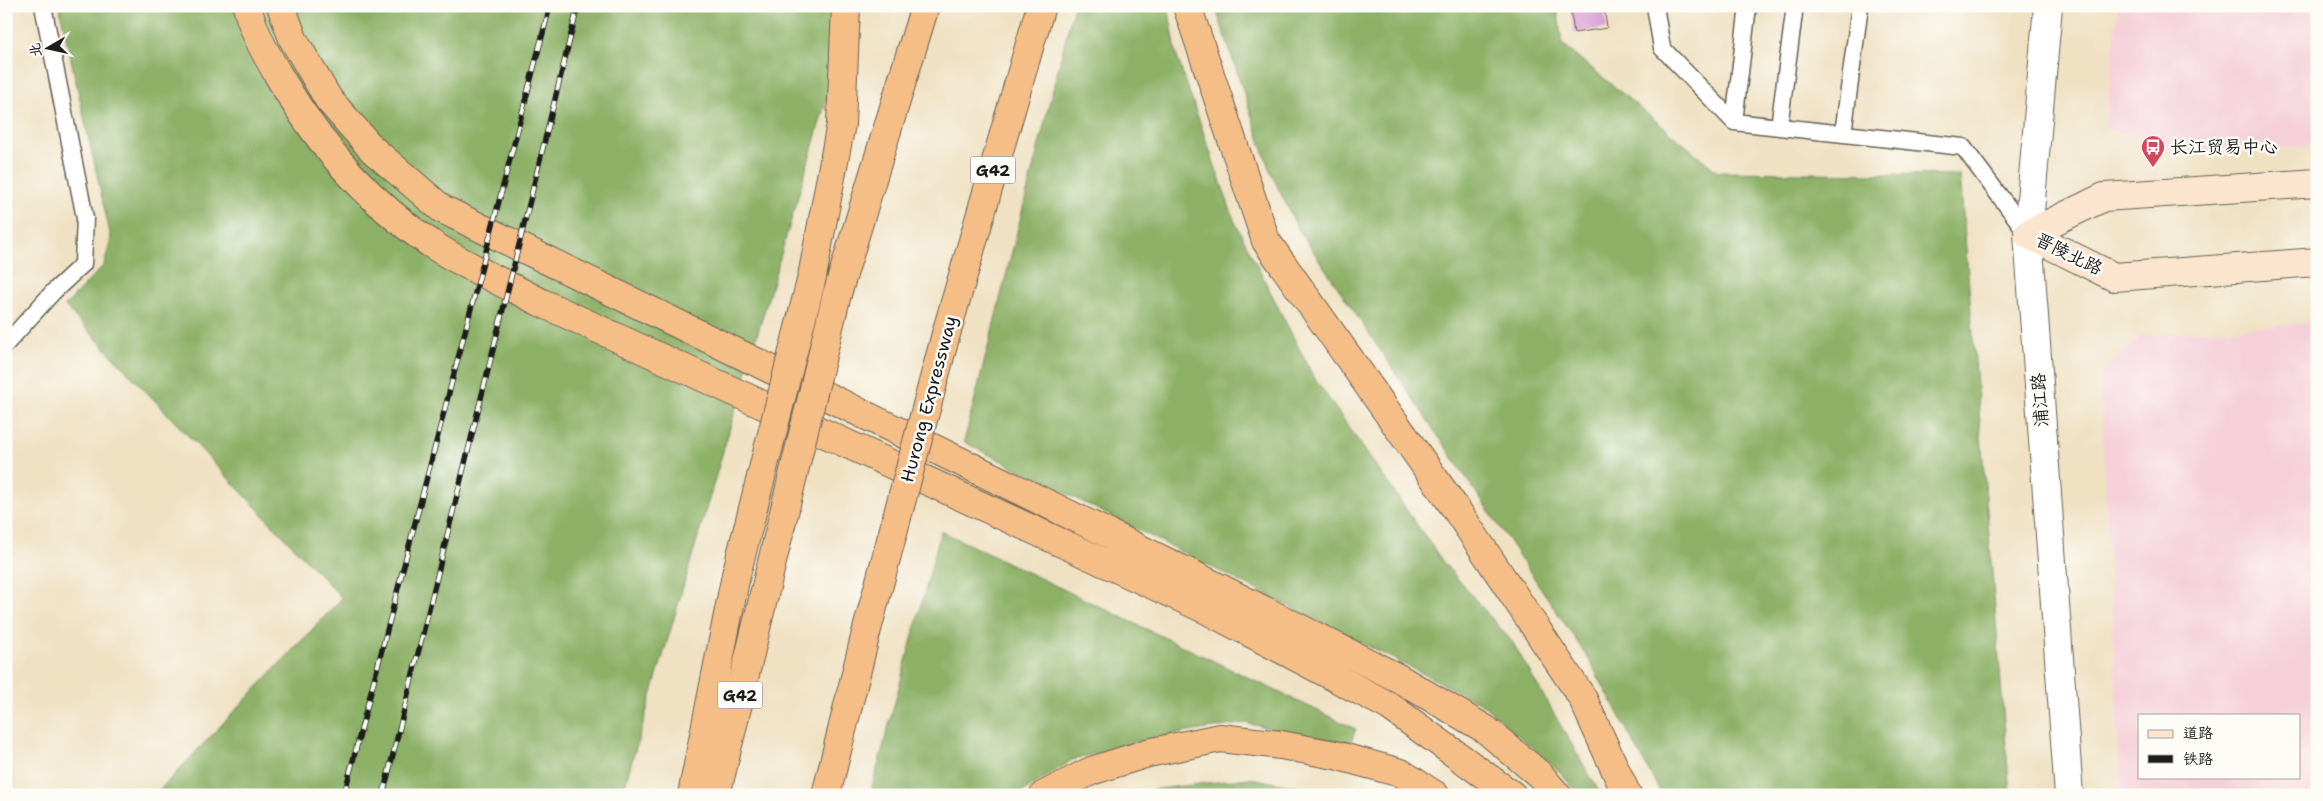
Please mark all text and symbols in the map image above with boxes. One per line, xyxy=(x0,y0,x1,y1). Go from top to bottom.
north arrow xyxy=(22,22,72,72)
text: 北 xyxy=(25,42,45,58)
bus stop icon: 长江贸易中心 xyxy=(2140,134,2166,168)
place label: 长江贸易中心 xyxy=(2170,135,2278,159)
road number: G42 xyxy=(970,156,1016,184)
street label: 晋陵北路 xyxy=(2031,227,2107,281)
street label: Hurong Expressway xyxy=(895,313,963,485)
street label: 浦江路 xyxy=(2026,372,2054,428)
road number: G42 xyxy=(718,682,762,708)
legend xyxy=(2138,714,2300,778)
text: 道路 xyxy=(2183,723,2213,743)
text: 铁路 xyxy=(2183,749,2213,769)

